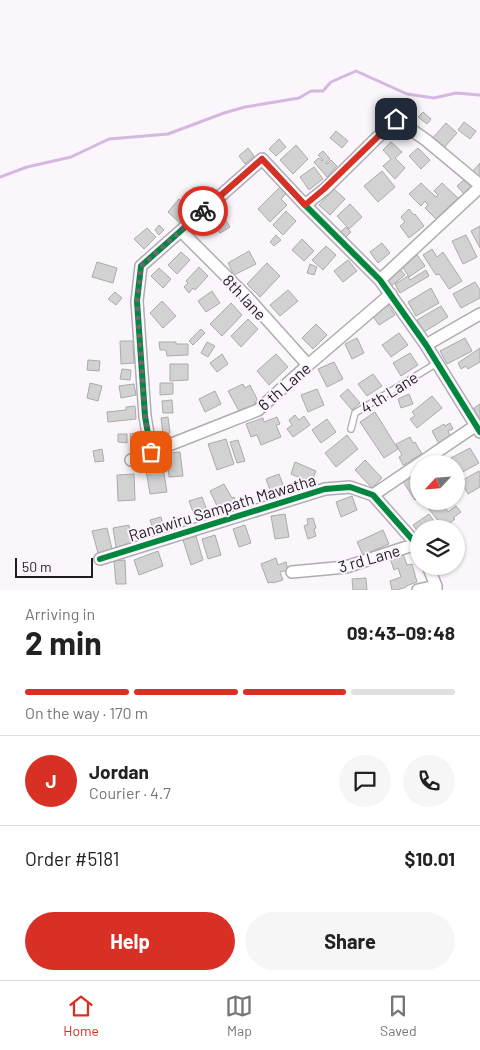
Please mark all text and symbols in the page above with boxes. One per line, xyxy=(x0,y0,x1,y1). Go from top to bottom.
pin xyxy=(375,98,417,140)
icon: home xyxy=(382,105,410,133)
courier xyxy=(178,186,228,236)
icon: bike xyxy=(189,197,217,225)
street label: 8th lane xyxy=(219,270,271,324)
street label: 6 th Lane xyxy=(254,358,314,414)
street label: 4 th Lane xyxy=(357,367,421,417)
pin xyxy=(130,431,172,473)
icon: bag xyxy=(137,438,165,466)
north arrow xyxy=(410,455,465,510)
map controls xyxy=(410,455,465,575)
street label: Ranawiru Sampath Mawatha xyxy=(126,469,318,545)
button: layers xyxy=(410,520,465,575)
street label: 3 rd Lane xyxy=(336,540,402,576)
scale bar xyxy=(15,555,92,578)
text: 50 m xyxy=(22,558,51,575)
text: Arriving in xyxy=(25,604,95,623)
text: 09:43–09:48 xyxy=(347,621,455,644)
text: 2 min xyxy=(25,623,102,661)
text: On the way · 170 m xyxy=(25,703,148,722)
button: chat xyxy=(339,755,391,807)
button: phone xyxy=(403,755,455,807)
text: Jordan xyxy=(89,760,149,783)
text: J xyxy=(45,769,57,792)
text: Courier · 4.7 xyxy=(89,783,171,802)
text: Order #5181 xyxy=(25,847,119,870)
text: $10.01 xyxy=(405,847,455,870)
button: Help xyxy=(25,912,235,970)
button: Share xyxy=(245,912,455,970)
tab: Home xyxy=(63,992,99,1039)
tab: Map xyxy=(225,992,253,1039)
tab: Saved xyxy=(380,992,417,1039)

